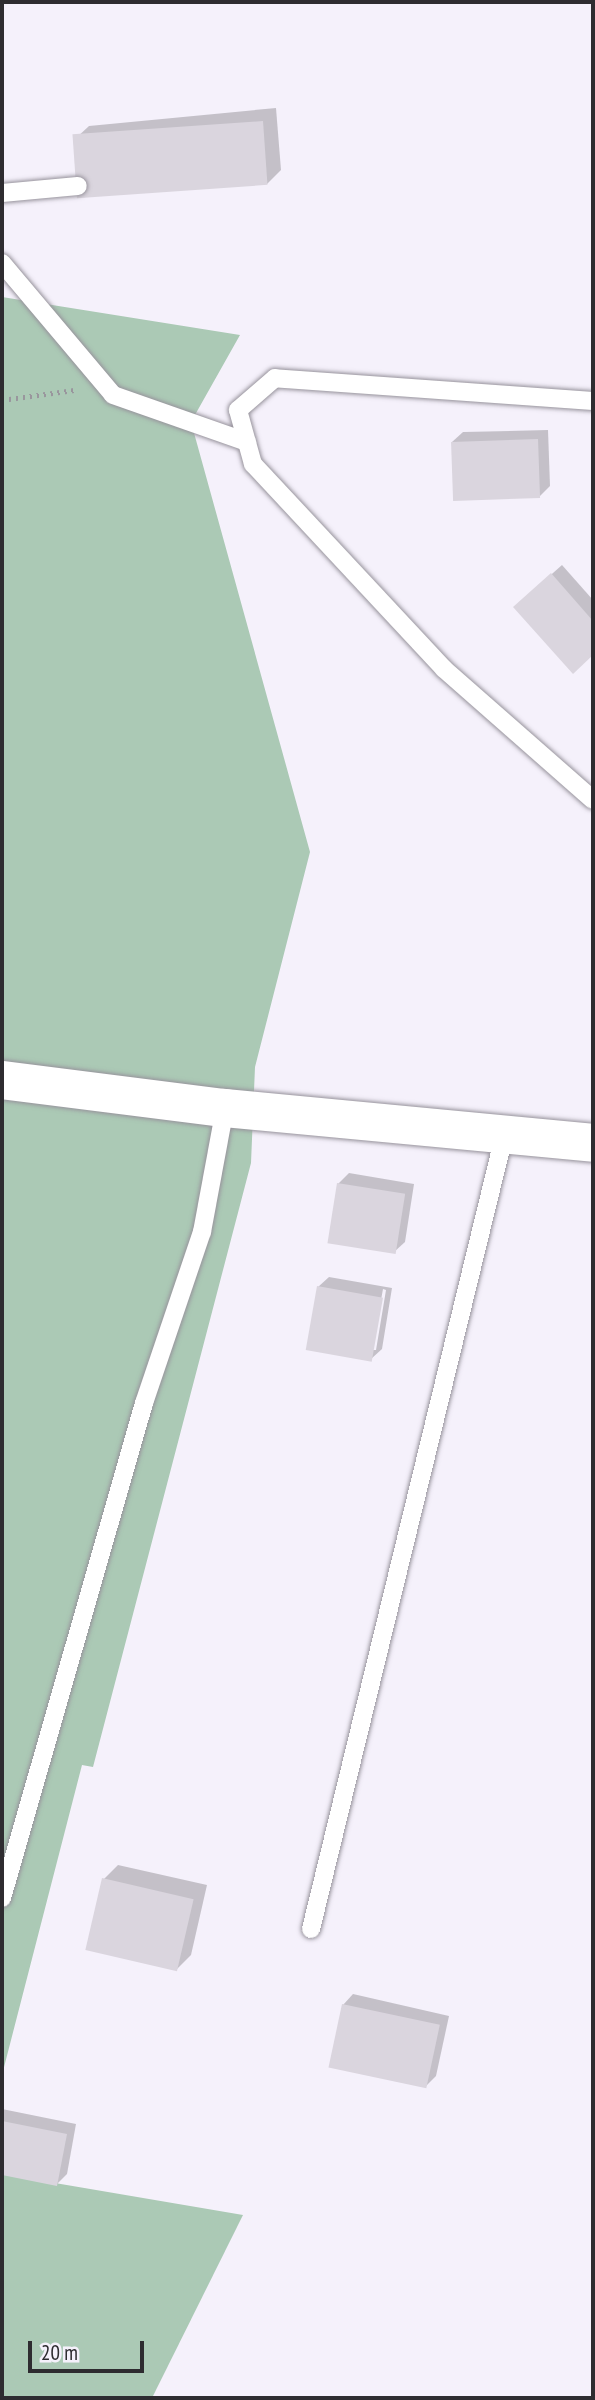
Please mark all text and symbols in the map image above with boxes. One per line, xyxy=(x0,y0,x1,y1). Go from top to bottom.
scale bar xyxy=(32,2326,147,2370)
text: 20 m xyxy=(41,2339,78,2366)

